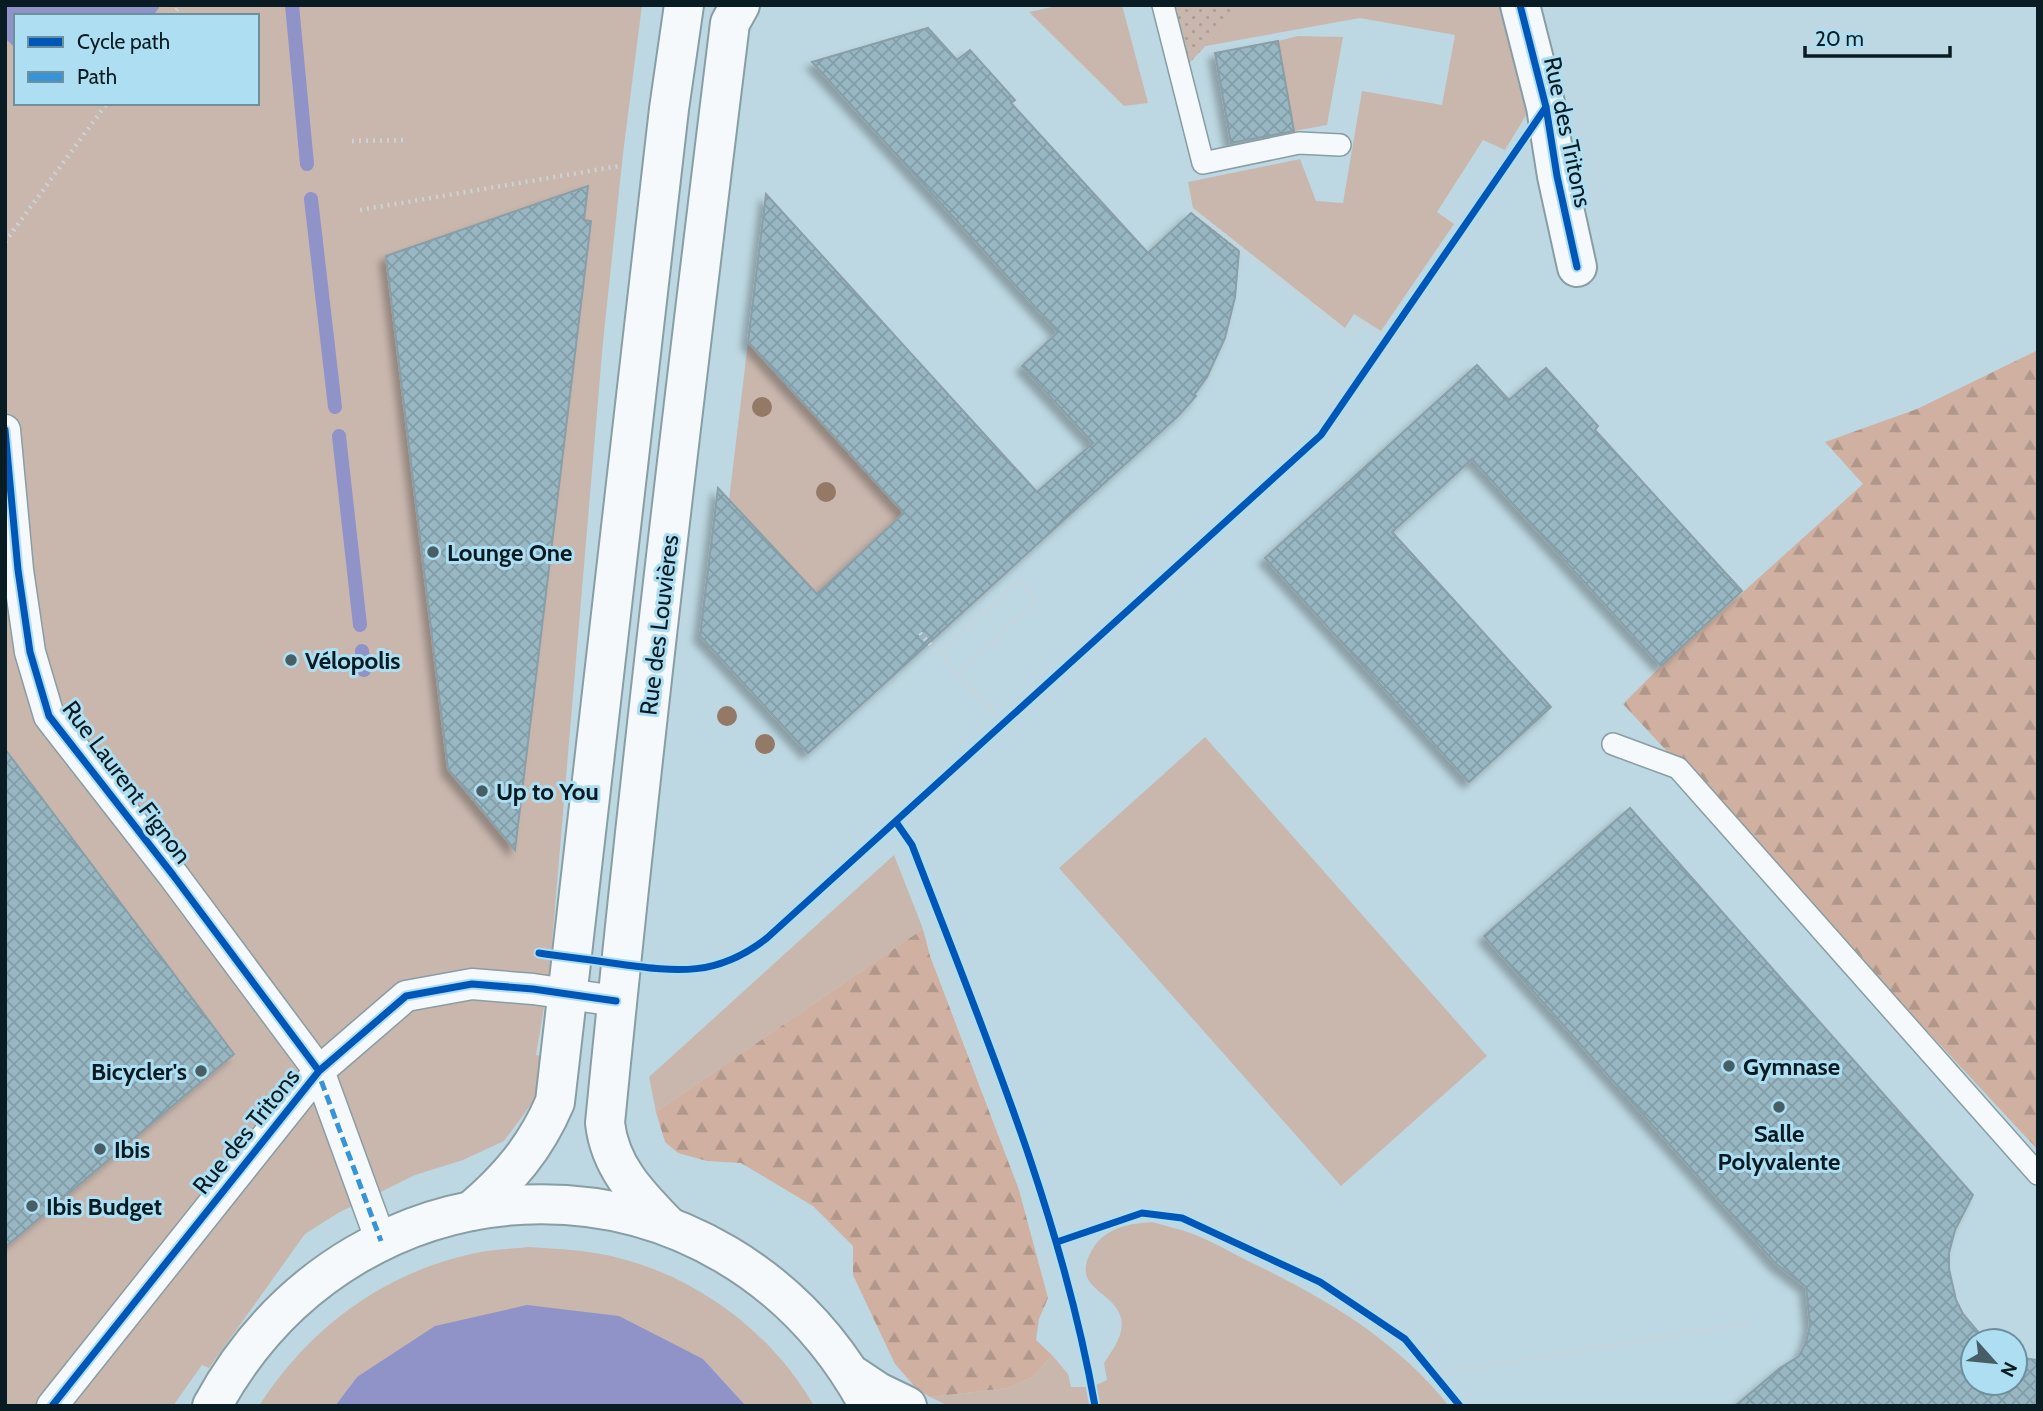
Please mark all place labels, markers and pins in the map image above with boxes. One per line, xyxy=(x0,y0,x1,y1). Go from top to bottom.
place label: Lounge One xyxy=(447,538,572,567)
marker: Lounge One xyxy=(425,544,441,560)
place label: Vélopolis xyxy=(305,646,401,675)
marker: Vélopolis xyxy=(283,652,299,668)
place label: Up to You xyxy=(496,777,599,806)
marker: Up to You xyxy=(474,783,490,799)
place label: Gymnase xyxy=(1743,1052,1840,1081)
place label: Bicycler's xyxy=(91,1057,187,1086)
marker: Gymnase xyxy=(1721,1058,1737,1074)
marker: Bicycler's xyxy=(193,1063,209,1079)
marker: Salle Polyvalente xyxy=(1771,1099,1787,1115)
place label: Salle Polyvalente xyxy=(1718,1119,1840,1176)
place label: Ibis xyxy=(114,1135,150,1164)
marker: Ibis xyxy=(92,1141,108,1157)
place label: Ibis Budget xyxy=(46,1192,162,1221)
marker: Ibis Budget xyxy=(24,1198,40,1214)

